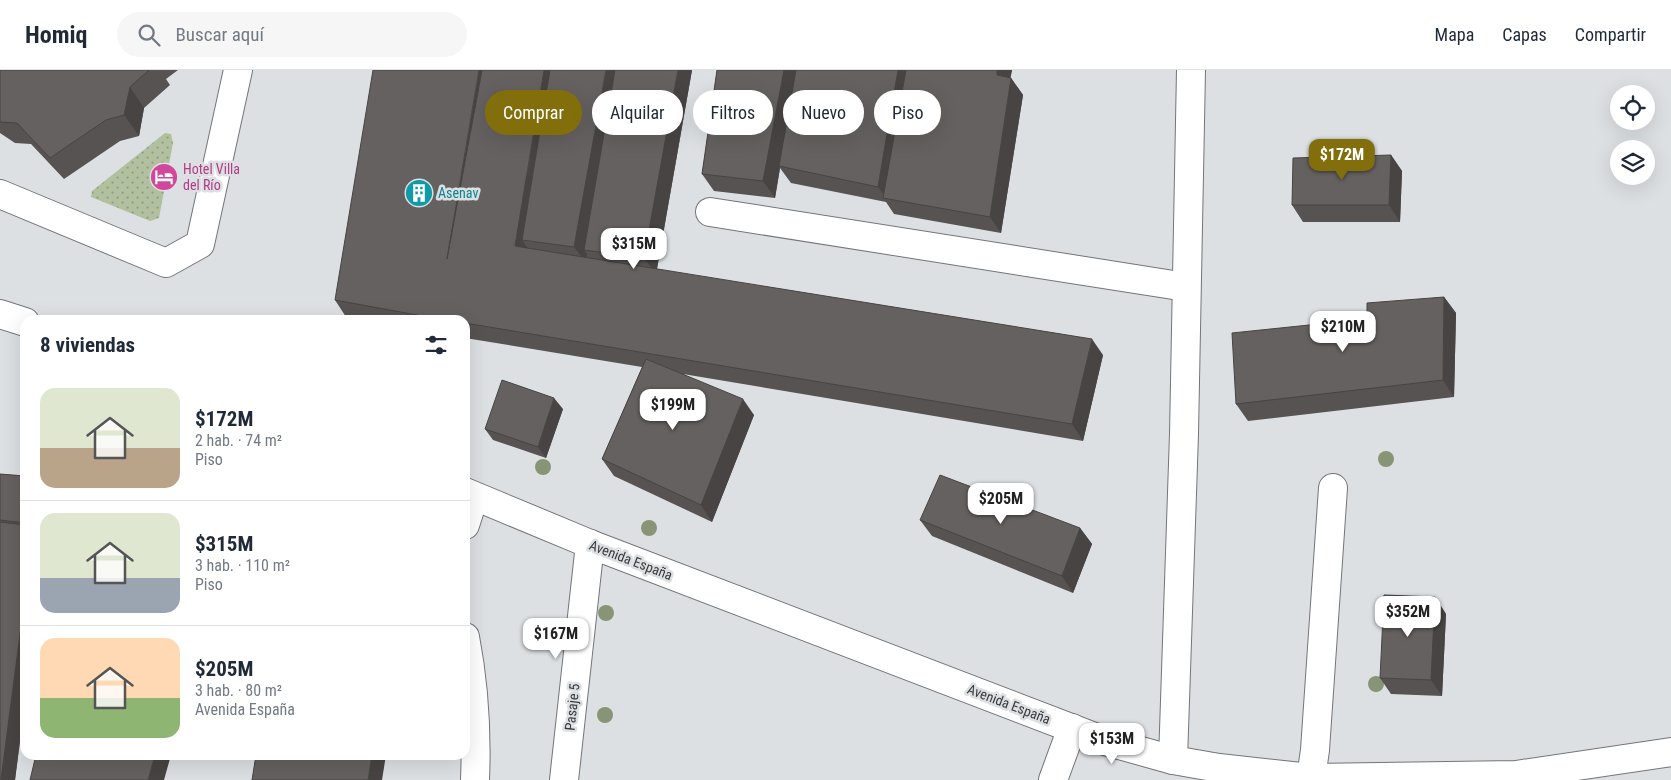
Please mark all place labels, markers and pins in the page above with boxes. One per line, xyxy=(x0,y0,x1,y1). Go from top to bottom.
pin: $172M xyxy=(1307,138,1377,181)
place label: Hotel Villa del Río xyxy=(183,161,240,193)
hotel icon: Hotel Villa del Río xyxy=(149,162,179,192)
building icon: Asenav xyxy=(404,178,434,208)
place label: Asenav xyxy=(438,185,478,201)
pin: $315M xyxy=(599,228,669,270)
pin: $210M xyxy=(1308,310,1378,353)
pin: $199M xyxy=(638,388,708,431)
pin: $205M xyxy=(966,482,1036,525)
pin: $352M xyxy=(1373,596,1443,638)
pin: $167M xyxy=(521,618,591,660)
pin: $153M xyxy=(1077,722,1147,765)

